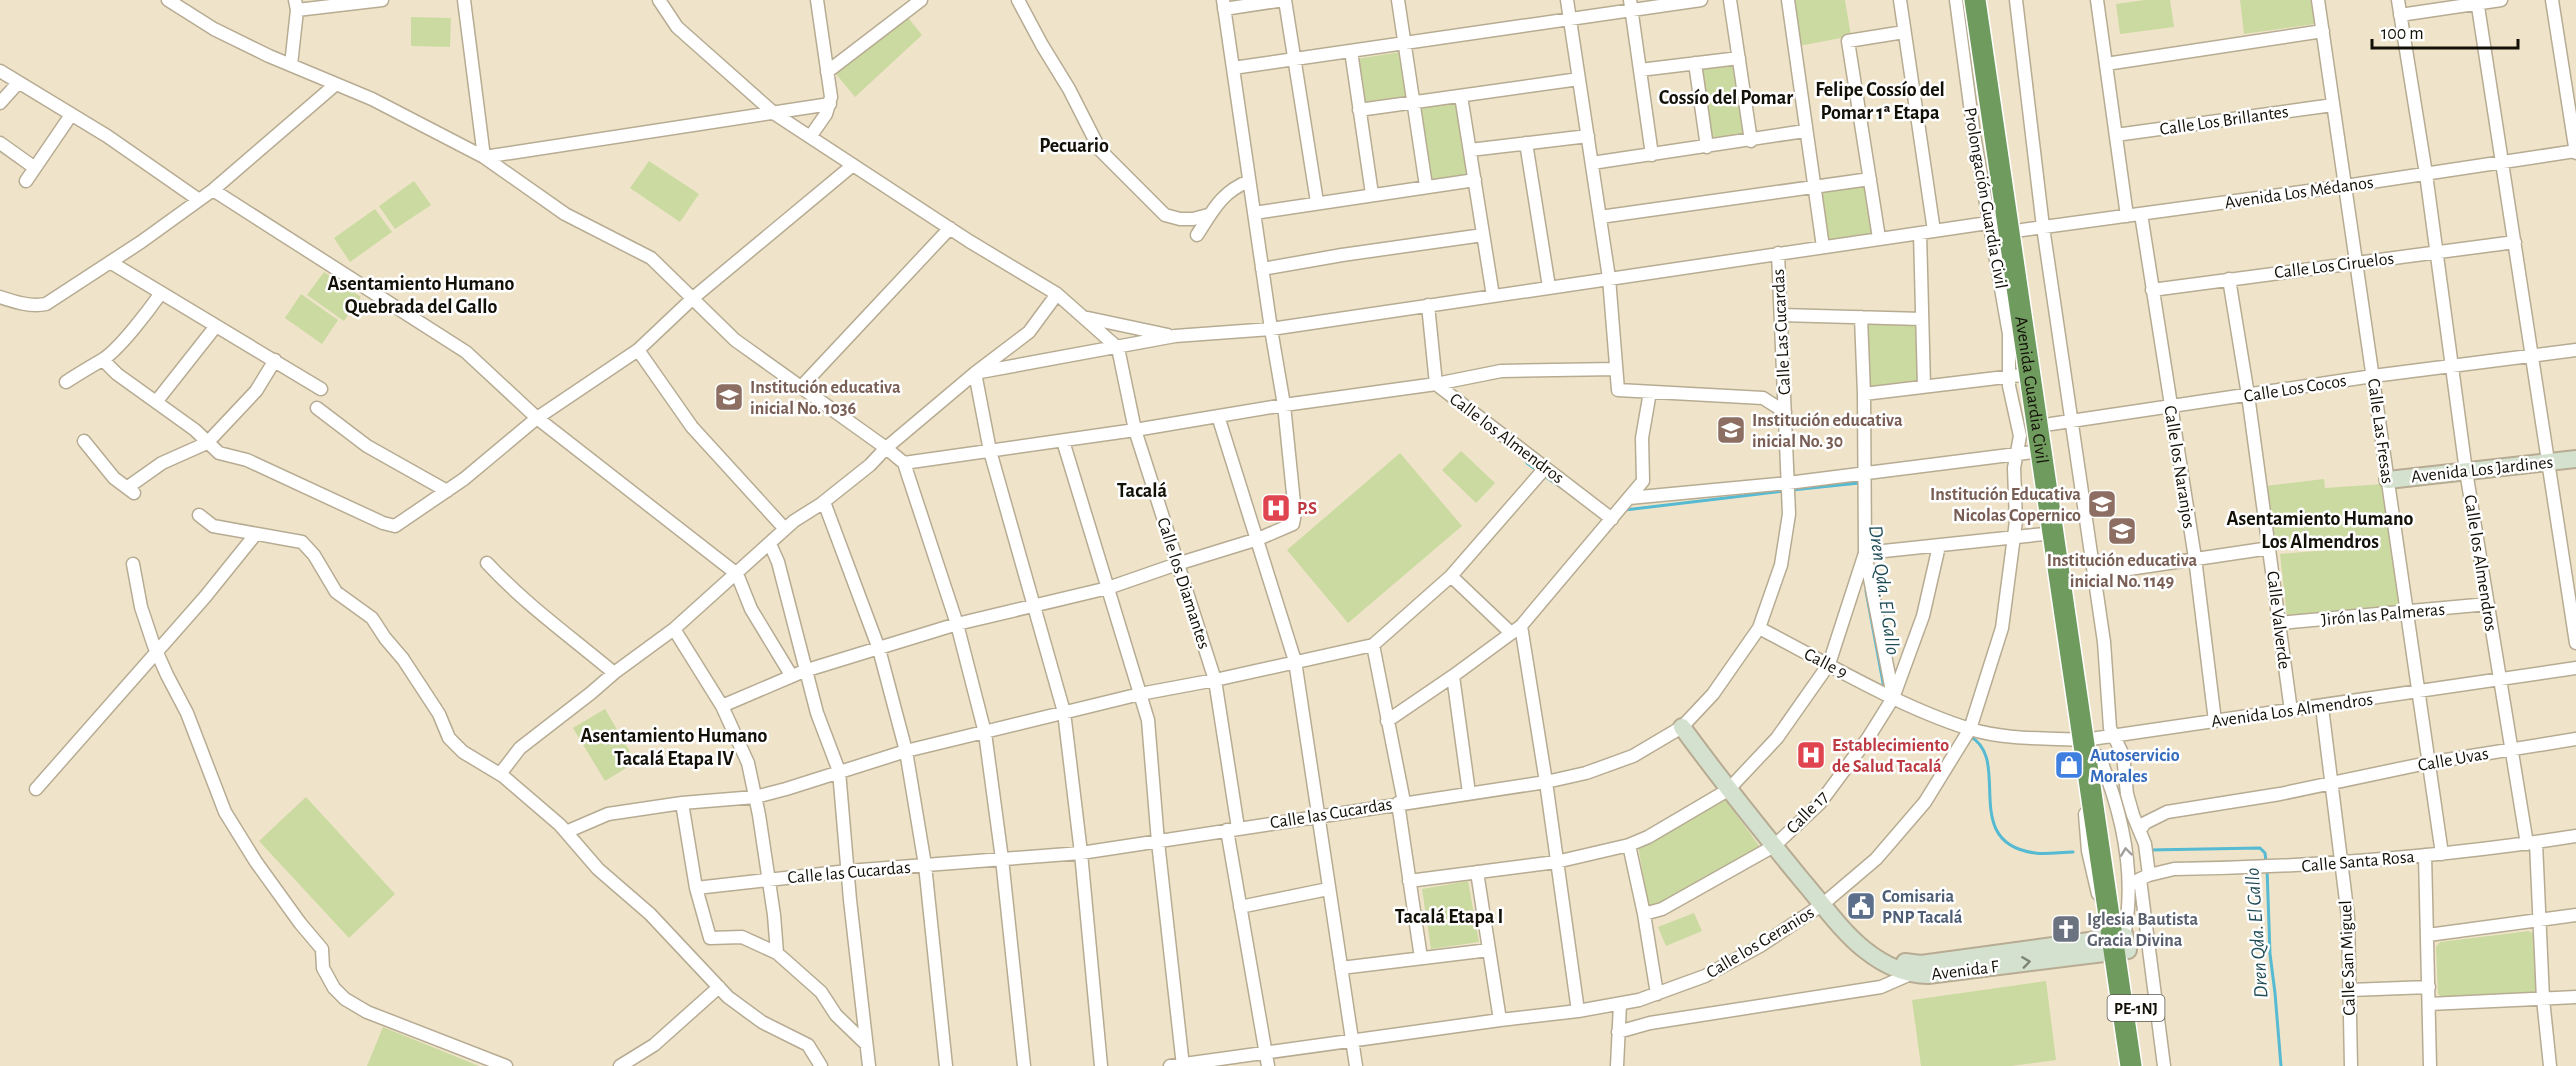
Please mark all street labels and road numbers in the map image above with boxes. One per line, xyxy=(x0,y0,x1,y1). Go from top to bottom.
street label: Calle Los Brillantes xyxy=(2159,103,2290,139)
street label: Prolongación Guardia Civil xyxy=(1960,106,2010,290)
street label: Avenida Los Médanos xyxy=(2224,174,2375,212)
street label: Calle Los Ciruelos xyxy=(2273,250,2395,282)
street label: Calle Las Cucardas xyxy=(1770,268,1794,396)
street label: Avenida Guardia Civil xyxy=(2011,315,2051,465)
street label: Calle Los Cocos xyxy=(2242,372,2348,406)
street label: Calle Las Fresas xyxy=(2364,377,2396,485)
street label: Calle los Almendros xyxy=(1446,390,1567,488)
street label: Calle los Naranjos xyxy=(2160,404,2198,530)
street label: Avenida Los Jardines xyxy=(2410,454,2554,486)
street label: Calle los Almendros xyxy=(2460,493,2500,633)
street label: Calle los Diamantes xyxy=(1153,515,1213,651)
street label: Calle Valverde xyxy=(2263,570,2293,670)
street label: Jirón las Palmeras xyxy=(2321,601,2446,629)
street label: Calle 9 xyxy=(1801,645,1850,682)
street label: Avenida Los Almendros xyxy=(2210,691,2374,731)
street label: Calle Uvas xyxy=(2416,745,2490,775)
street label: Calle 17 xyxy=(1783,788,1832,837)
street label: Calle las Cucardas xyxy=(1269,795,1394,833)
street label: Calle Santa Rosa xyxy=(2301,848,2415,876)
street label: Calle las Cucardas xyxy=(787,859,911,887)
street label: Calle San Miguel xyxy=(2337,900,2359,1016)
street label: Calle los Geranios xyxy=(1703,904,1818,982)
street label: Avenida F xyxy=(1930,958,2000,984)
road number: PE-1NJ xyxy=(2108,995,2164,1021)

